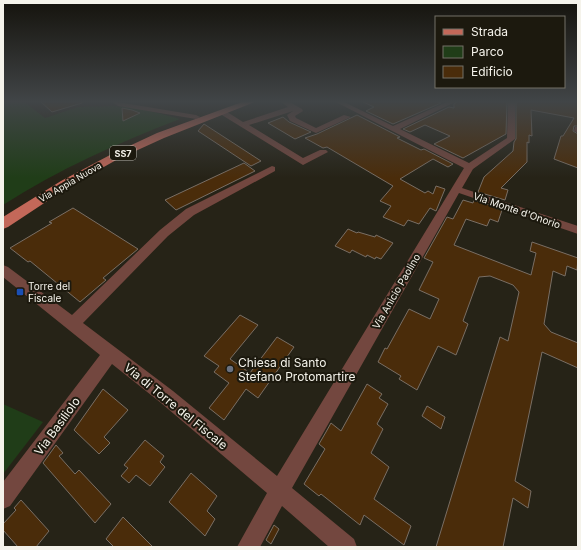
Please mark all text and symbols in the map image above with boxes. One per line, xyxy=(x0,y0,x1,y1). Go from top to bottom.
legend xyxy=(435,16,565,88)
text: Strada xyxy=(471,24,508,39)
text: Parco xyxy=(471,44,504,59)
text: Edificio xyxy=(471,64,513,79)
road number: SS7 xyxy=(110,146,136,160)
street label: Via Appia Nuova xyxy=(37,160,103,204)
street label: Via Monte d'Onorio xyxy=(472,189,562,231)
street label: Via Anicio Paolino xyxy=(370,251,422,331)
place label: Torre del Fiscale xyxy=(28,280,70,304)
marker: Torre del Fiscale xyxy=(15,287,25,297)
place label: Chiesa di Santo Stefano Protomartire xyxy=(238,355,355,384)
street label: Via di Torre del Fiscale xyxy=(121,360,231,452)
marker: Chiesa di Santo Stefano Protomartire xyxy=(225,364,235,374)
street label: Via Basiliolo xyxy=(31,394,83,458)

